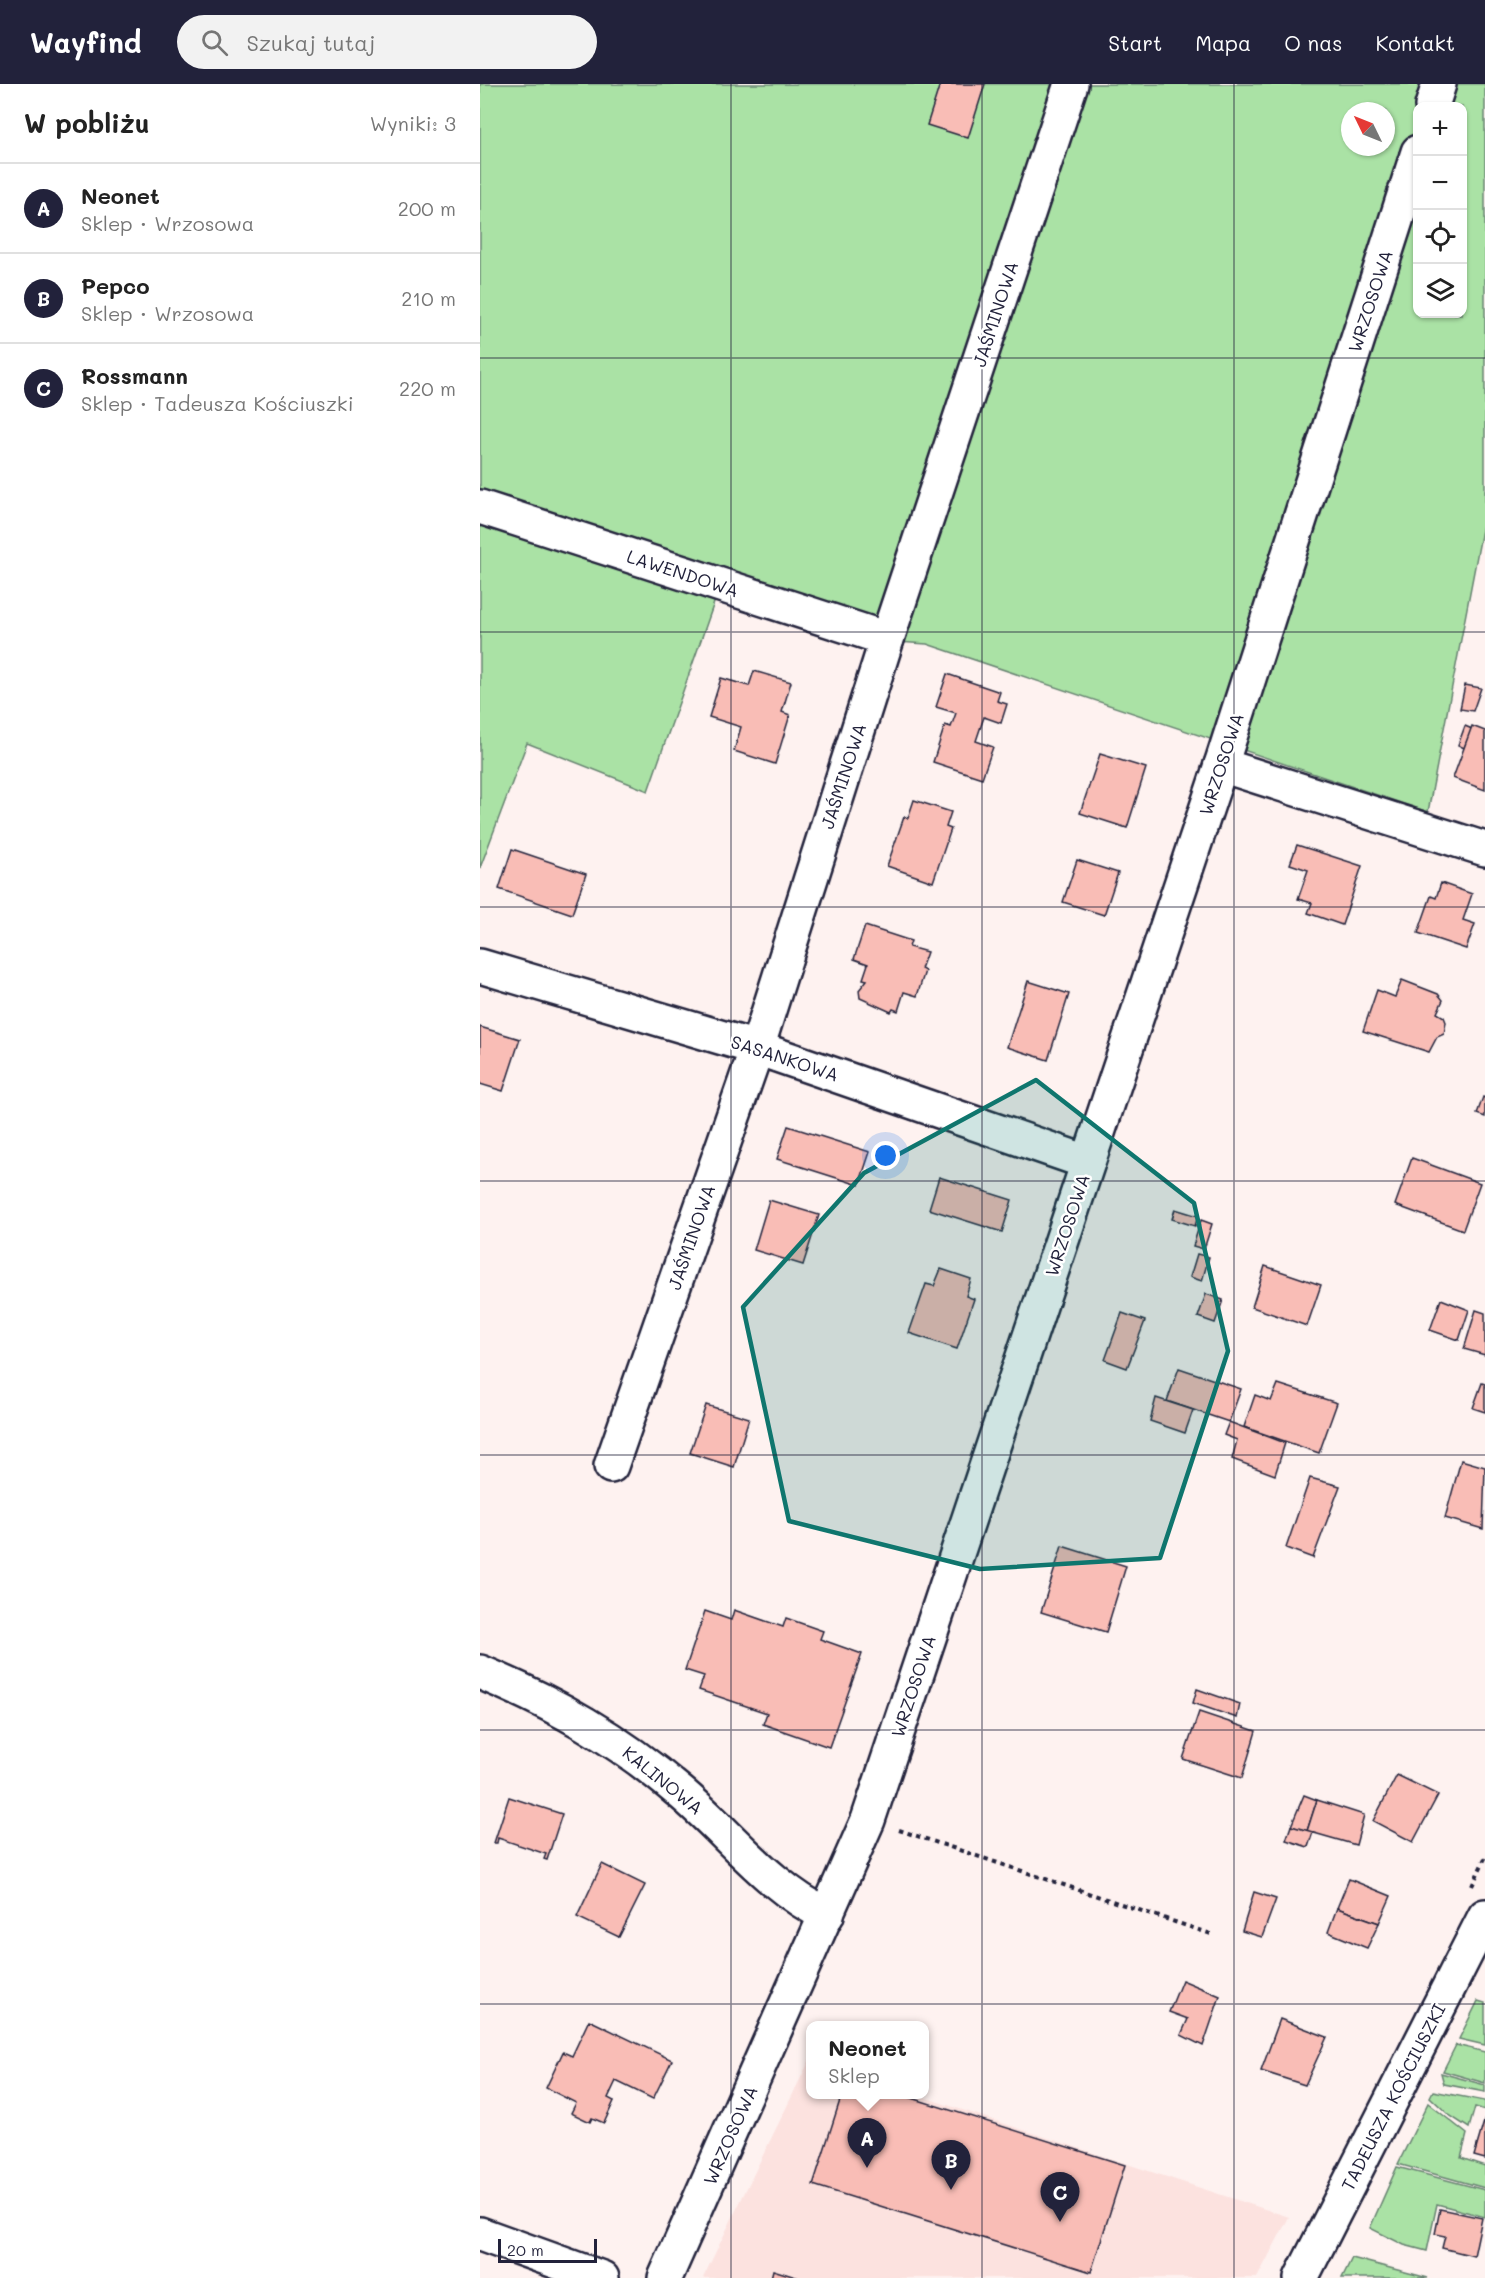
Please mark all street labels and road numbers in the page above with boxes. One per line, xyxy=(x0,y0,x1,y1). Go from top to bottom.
street label: WRZOSOWA xyxy=(1342,247,1398,355)
street label: JAŚMINOWA xyxy=(967,258,1023,370)
street label: LAWENDOWA xyxy=(624,544,742,602)
street label: WRZOSOWA xyxy=(1193,710,1249,818)
street label: JAŚMINOWA xyxy=(815,720,871,832)
street label: SASANKOWA xyxy=(728,1029,842,1087)
street label: WRZOSOWA xyxy=(1039,1171,1095,1279)
street label: JAŚMINOWA xyxy=(662,1181,720,1293)
street label: WRZOSOWA xyxy=(885,1632,941,1740)
street label: KALINOWA xyxy=(618,1740,708,1820)
street label: TADEUSZA KOŚCIUSZKI xyxy=(1335,1999,1451,2195)
street label: WRZOSOWA xyxy=(697,2082,763,2188)

